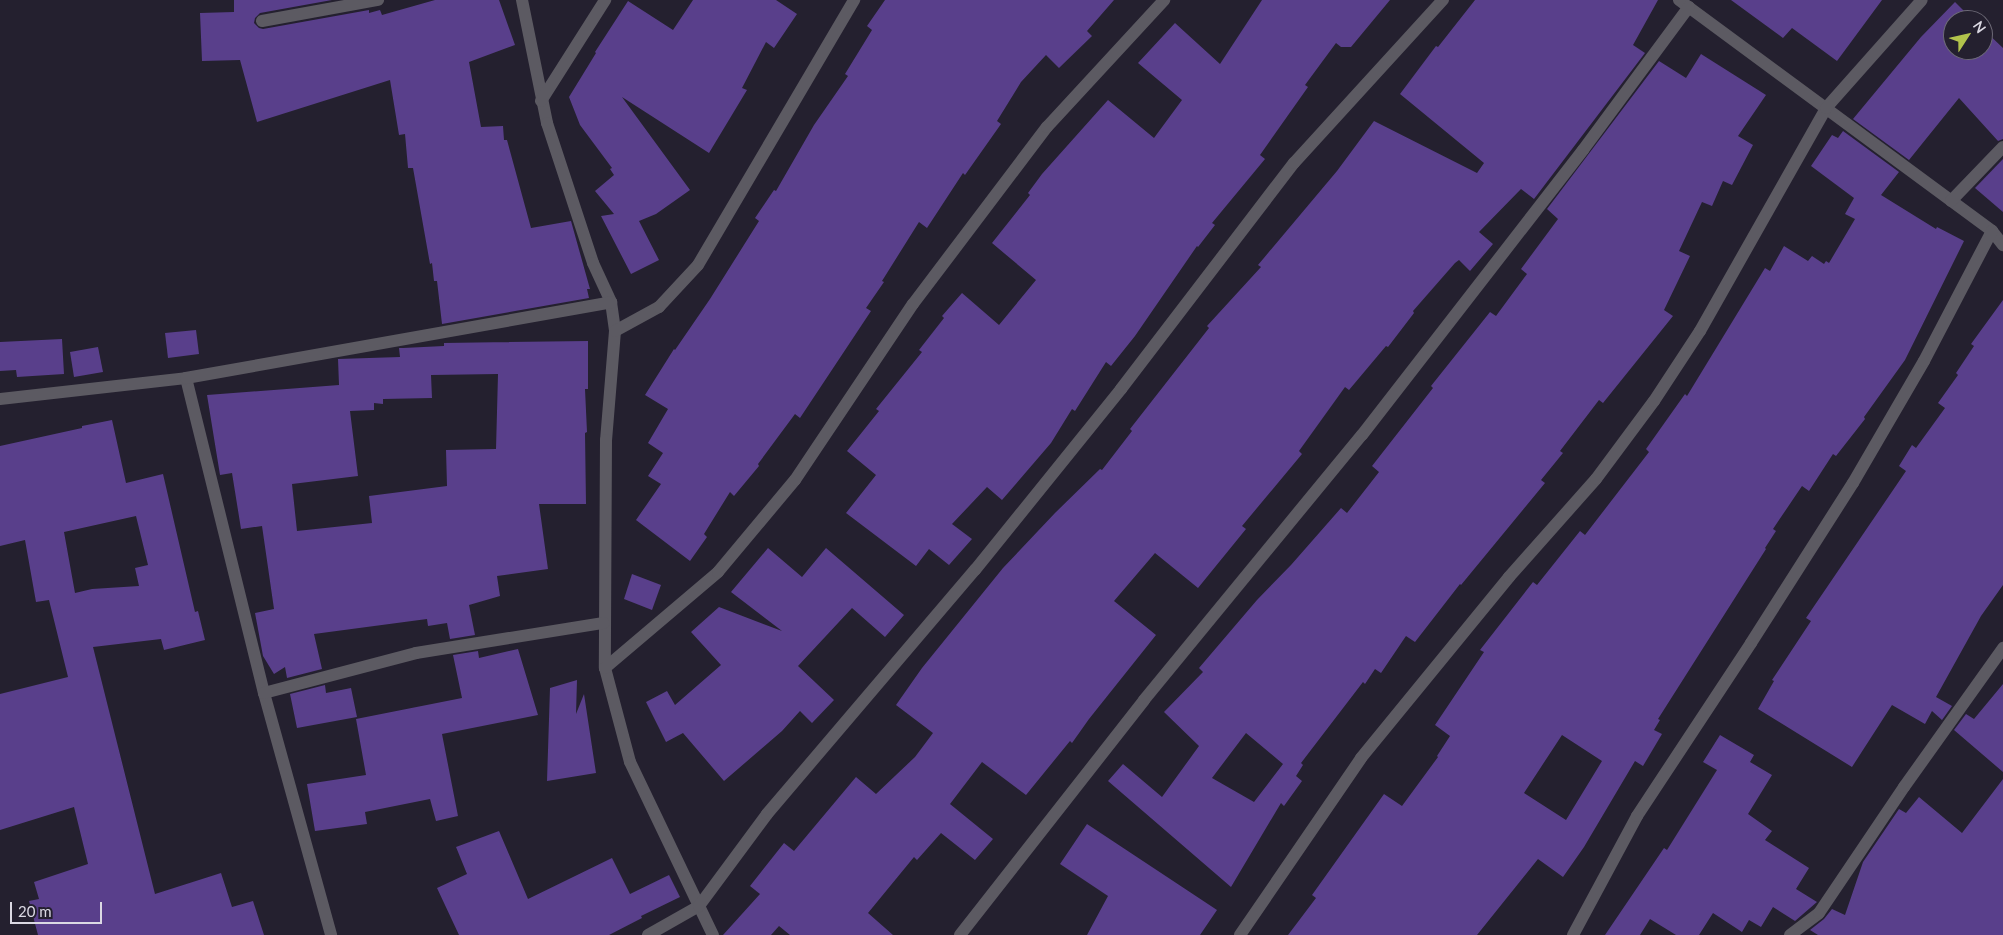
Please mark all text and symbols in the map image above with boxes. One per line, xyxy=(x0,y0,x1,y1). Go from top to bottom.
north arrow xyxy=(1943,10,1993,60)
text: N xyxy=(1970,17,1990,36)
scale bar xyxy=(12,892,105,924)
text: 20 m xyxy=(18,902,52,920)

